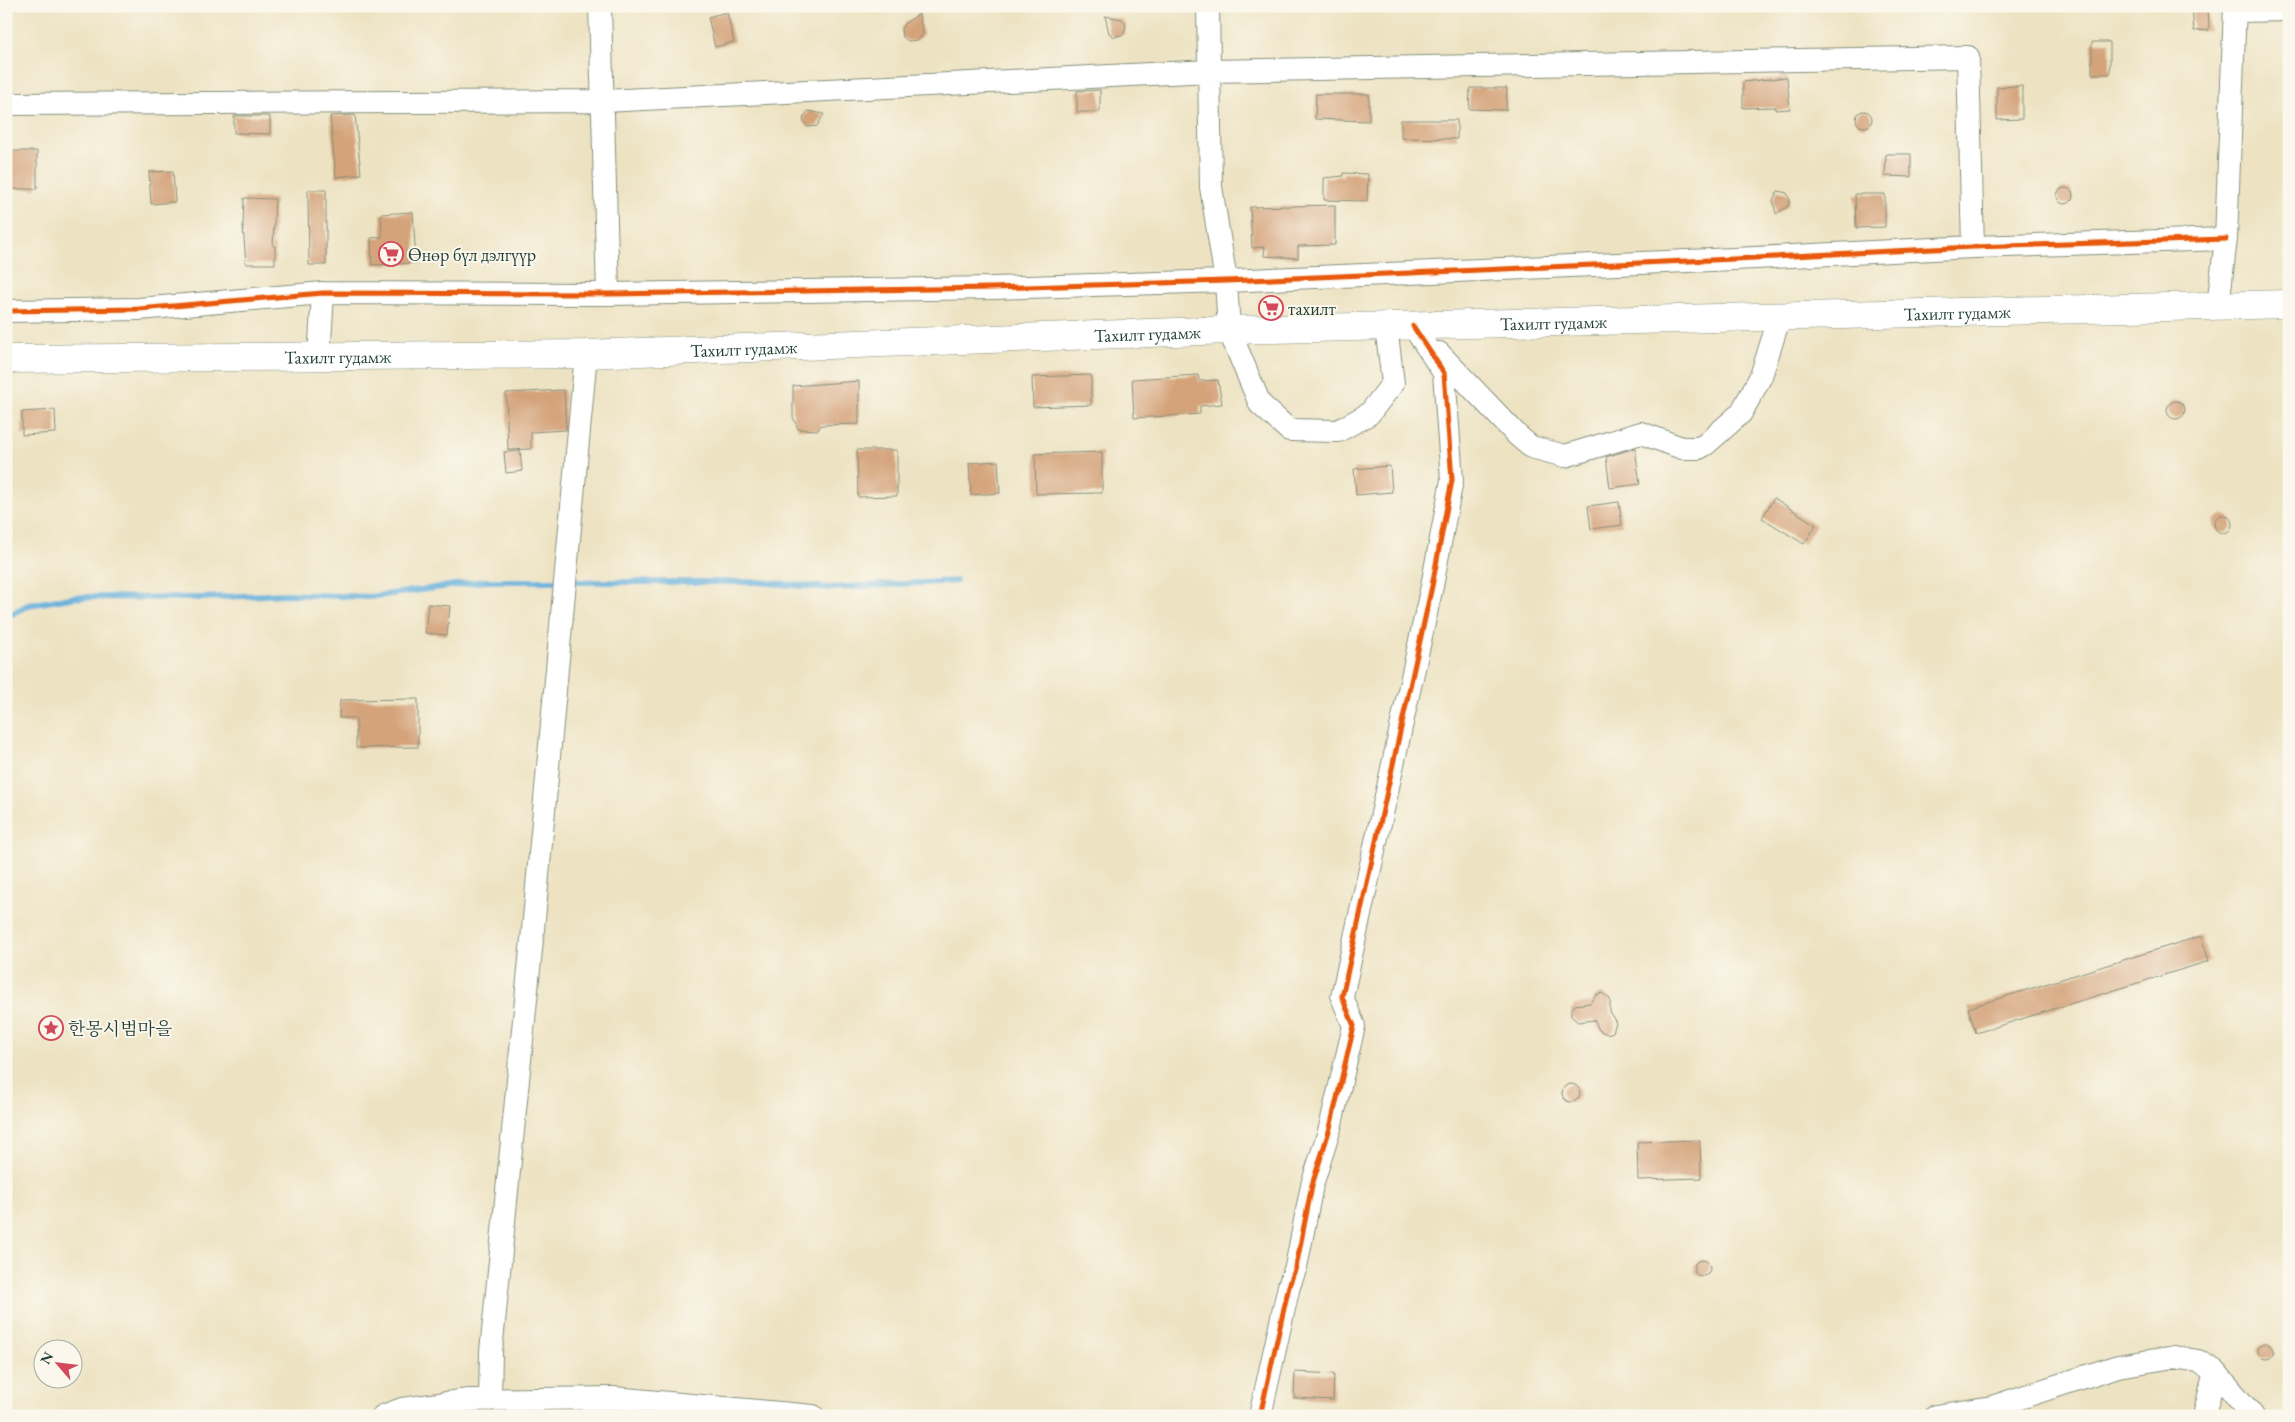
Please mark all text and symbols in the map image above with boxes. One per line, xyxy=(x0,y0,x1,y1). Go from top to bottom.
supermarket icon: Өнөр бүл дэлгүүр xyxy=(378,241,404,267)
place label: Өнөр бүл дэлгүүр xyxy=(408,243,536,266)
supermarket icon: тахилт xyxy=(1258,295,1284,321)
place label: тахилт xyxy=(1288,297,1336,320)
street label: Тахилт гудамж xyxy=(1903,299,2012,325)
street label: Тахилт гудамж xyxy=(1499,309,1608,335)
street label: Тахилт гудамж xyxy=(1094,320,1202,347)
street label: Тахилт гудамж xyxy=(690,335,798,362)
street label: Тахилт гудамж xyxy=(284,344,392,368)
place icon: 한몽시범마을 xyxy=(38,1015,64,1041)
place label: 한몽시범마을 xyxy=(68,1017,173,1040)
north arrow xyxy=(32,1340,82,1390)
text: N xyxy=(36,1348,57,1367)

